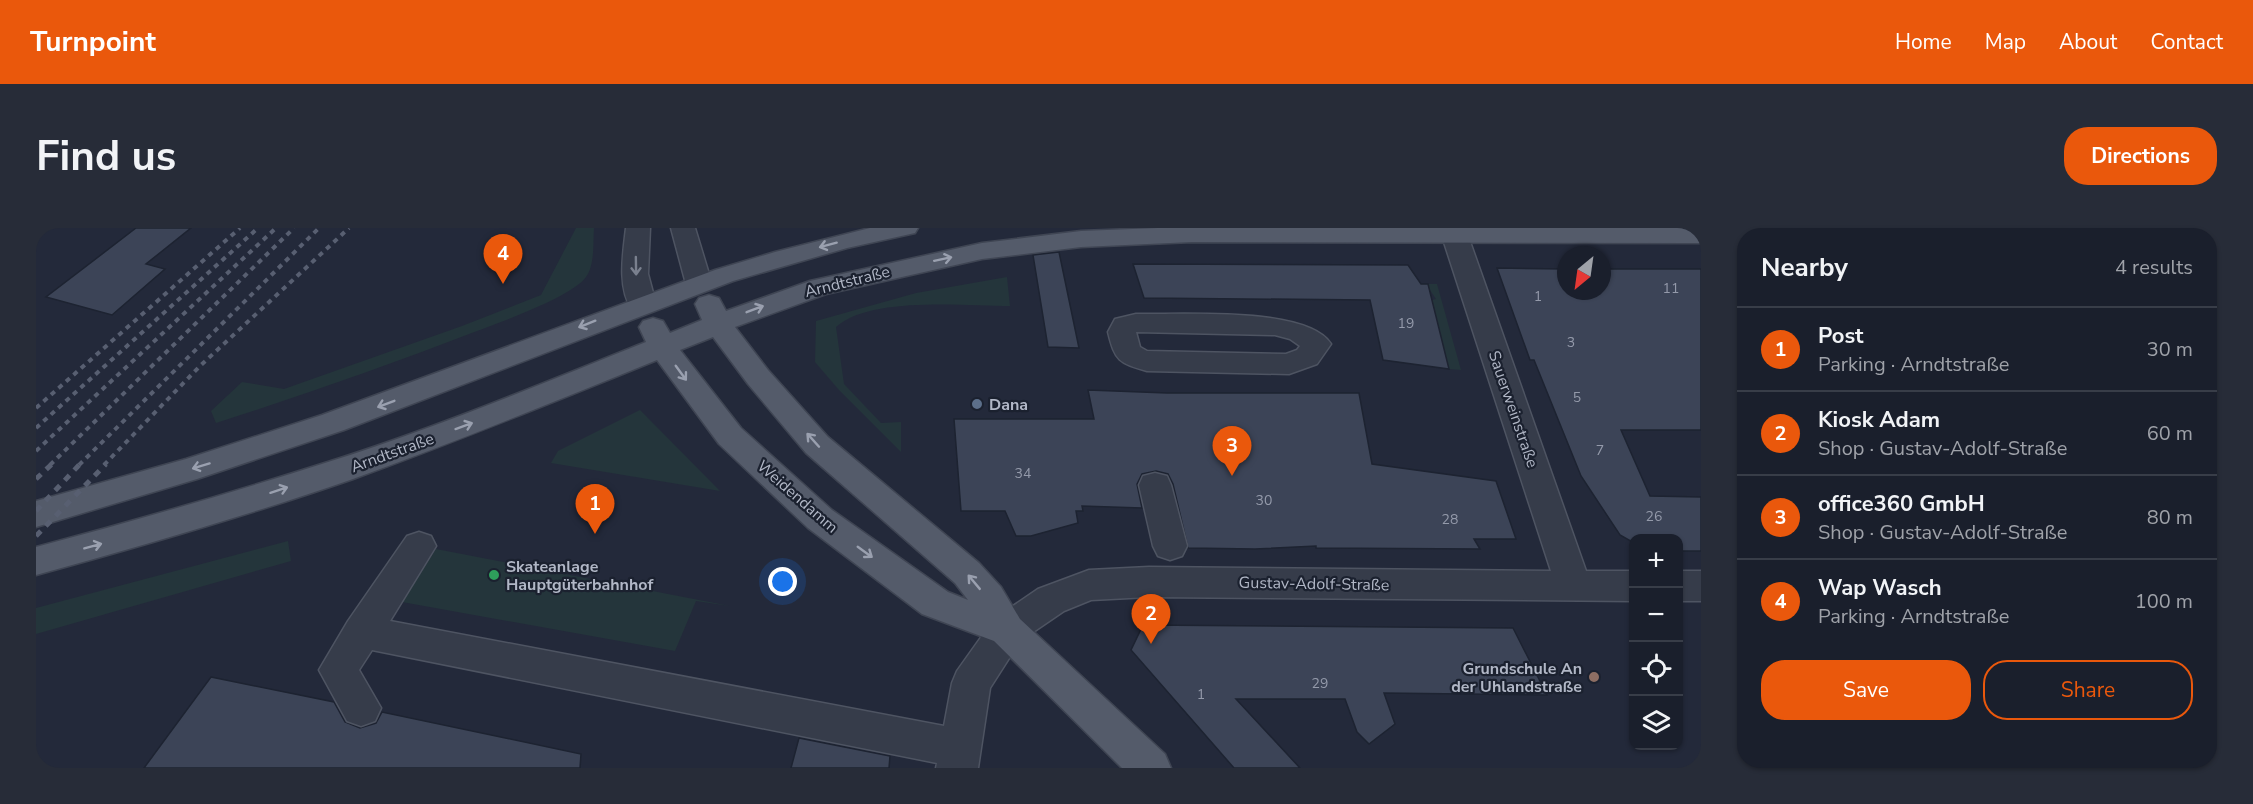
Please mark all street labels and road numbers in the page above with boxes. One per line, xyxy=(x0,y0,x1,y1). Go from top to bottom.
street label: Arndtstraße xyxy=(802,261,892,303)
street label: Sauerweinstraße xyxy=(1483,348,1543,471)
street label: Arndtstraße xyxy=(348,428,437,478)
street label: Weidendamm xyxy=(752,455,843,538)
street label: Gustav-Adolf-Straße xyxy=(1239,572,1389,596)

